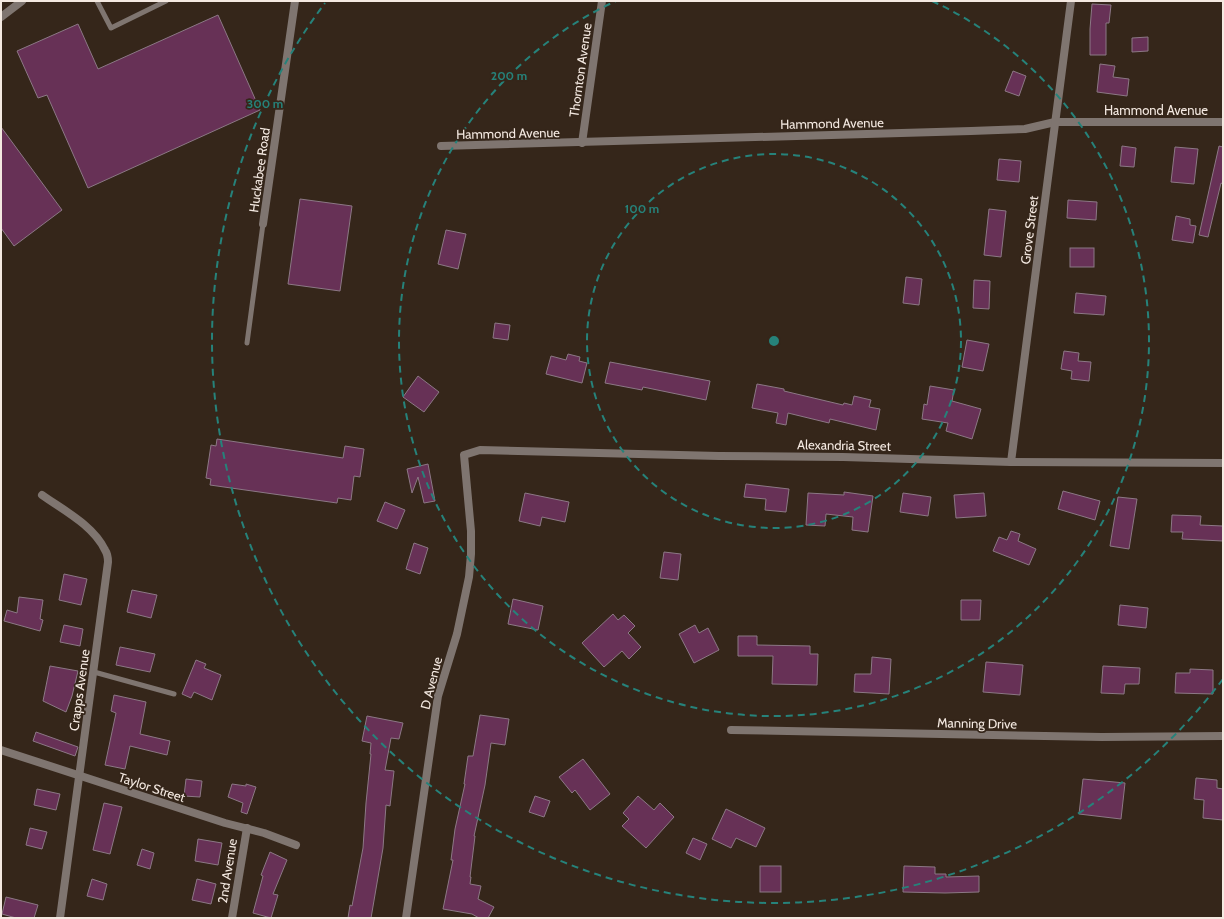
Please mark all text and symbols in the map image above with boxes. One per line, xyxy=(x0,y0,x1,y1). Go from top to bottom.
street label: Thornton Avenue xyxy=(565,21,595,118)
text: 200 m xyxy=(491,68,527,83)
text: 300 m xyxy=(247,96,283,111)
street label: Hammond Avenue xyxy=(1104,102,1208,118)
street label: Hammond Avenue xyxy=(780,114,884,132)
street label: Hammond Avenue xyxy=(456,124,560,142)
street label: Huckabee Road xyxy=(245,127,273,213)
street label: Grove Street xyxy=(1017,194,1041,265)
text: 100 m xyxy=(625,201,659,216)
centre of rings xyxy=(767,334,781,348)
street label: Alexandria Street xyxy=(797,436,892,454)
street label: Crapps Avenue xyxy=(65,648,93,732)
street label: D Avenue xyxy=(417,655,445,711)
street label: Manning Drive xyxy=(937,714,1017,732)
street label: Taylor Street xyxy=(117,769,188,806)
street label: 2nd Avenue xyxy=(214,837,240,905)

